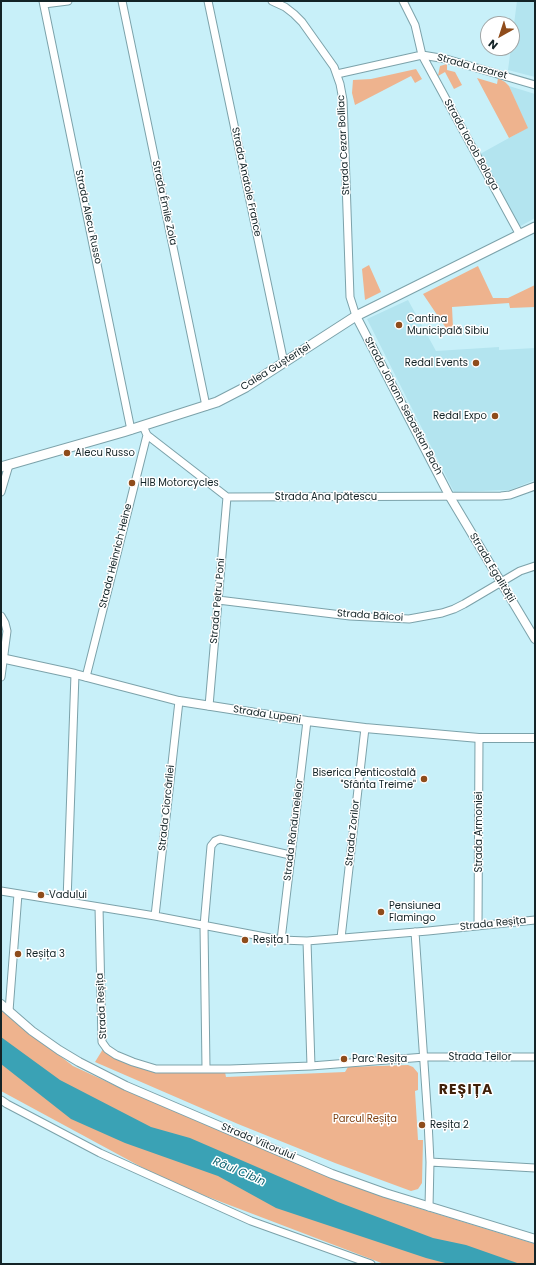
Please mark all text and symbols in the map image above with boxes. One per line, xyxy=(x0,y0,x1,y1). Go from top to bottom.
north arrow xyxy=(480,16,520,56)
text: N xyxy=(485,36,501,53)
street label: Strada Lazaret xyxy=(436,52,508,82)
street label: Strada Cezar Bolliac xyxy=(335,94,353,196)
street label: Strada Iacob Bologa xyxy=(441,97,501,193)
street label: Strada Anatole France xyxy=(229,126,263,238)
street label: Strada Émile Zola xyxy=(149,159,179,247)
street label: Strada Alecu Russo xyxy=(72,169,104,265)
place label: Cantina Municipală Sibiu xyxy=(407,313,489,336)
marker: Cantina Municipală Sibiu xyxy=(394,320,404,330)
street label: Strada Johann Sebastian Bach xyxy=(361,335,445,477)
street label: Calea Gușteriței xyxy=(239,341,313,393)
place label: Redal Events xyxy=(405,357,468,369)
marker: Redal Events xyxy=(471,358,481,368)
place label: Redal Expo xyxy=(433,410,487,422)
marker: Redal Expo xyxy=(490,411,500,421)
place label: Alecu Russo xyxy=(75,447,135,459)
marker: Alecu Russo xyxy=(62,448,72,458)
place label: HIB Motorcycles xyxy=(140,477,219,489)
marker: HIB Motorcycles xyxy=(127,478,137,488)
street label: Strada Ana Ipătescu xyxy=(275,491,377,503)
street label: Strada Heinrich Heine xyxy=(97,502,135,610)
street label: Strada Egalității xyxy=(467,531,517,605)
street label: Strada Petru Poni xyxy=(208,558,228,644)
street label: Strada Băicoi xyxy=(336,608,404,624)
street label: Strada Lupeni xyxy=(232,704,302,726)
street label: Strada Ciorcârliei xyxy=(157,764,177,852)
place label: Biserica Penticostală "Sfânta Treime" xyxy=(313,767,416,790)
marker: Biserica Penticostală "Sfânta Treime" xyxy=(419,774,429,784)
street label: Strada Rândunelelor xyxy=(282,778,306,882)
street label: Strada Armoniei xyxy=(473,792,485,872)
street label: Strada Zorilor xyxy=(344,799,362,867)
place label: Vadului xyxy=(49,889,87,901)
marker: Vadului xyxy=(36,890,46,900)
place label: Pensiunea Flamingo xyxy=(389,900,441,924)
marker: Pensiunea Flamingo xyxy=(376,907,386,917)
street label: Strada Reșița xyxy=(459,915,527,933)
place label: Reșița 1 xyxy=(253,934,289,946)
marker: Reșița 1 xyxy=(240,935,250,945)
place label: Reșița 3 xyxy=(26,948,65,960)
marker: Reșița 3 xyxy=(13,949,23,959)
street label: Strada Reșița xyxy=(94,972,110,1040)
street label: Strada Teilor xyxy=(449,1051,511,1063)
place label: Parc Reșița xyxy=(352,1053,407,1065)
marker: Parc Reșița xyxy=(339,1054,349,1064)
district label: REȘIȚA xyxy=(439,1082,493,1098)
park label: Parcul Reșița xyxy=(333,1113,397,1125)
place label: Reșița 2 xyxy=(430,1119,469,1131)
marker: Reșița 2 xyxy=(417,1120,427,1130)
street label: Strada Viitorului xyxy=(219,1121,297,1163)
water label: Râul Cibin xyxy=(211,1155,267,1189)

